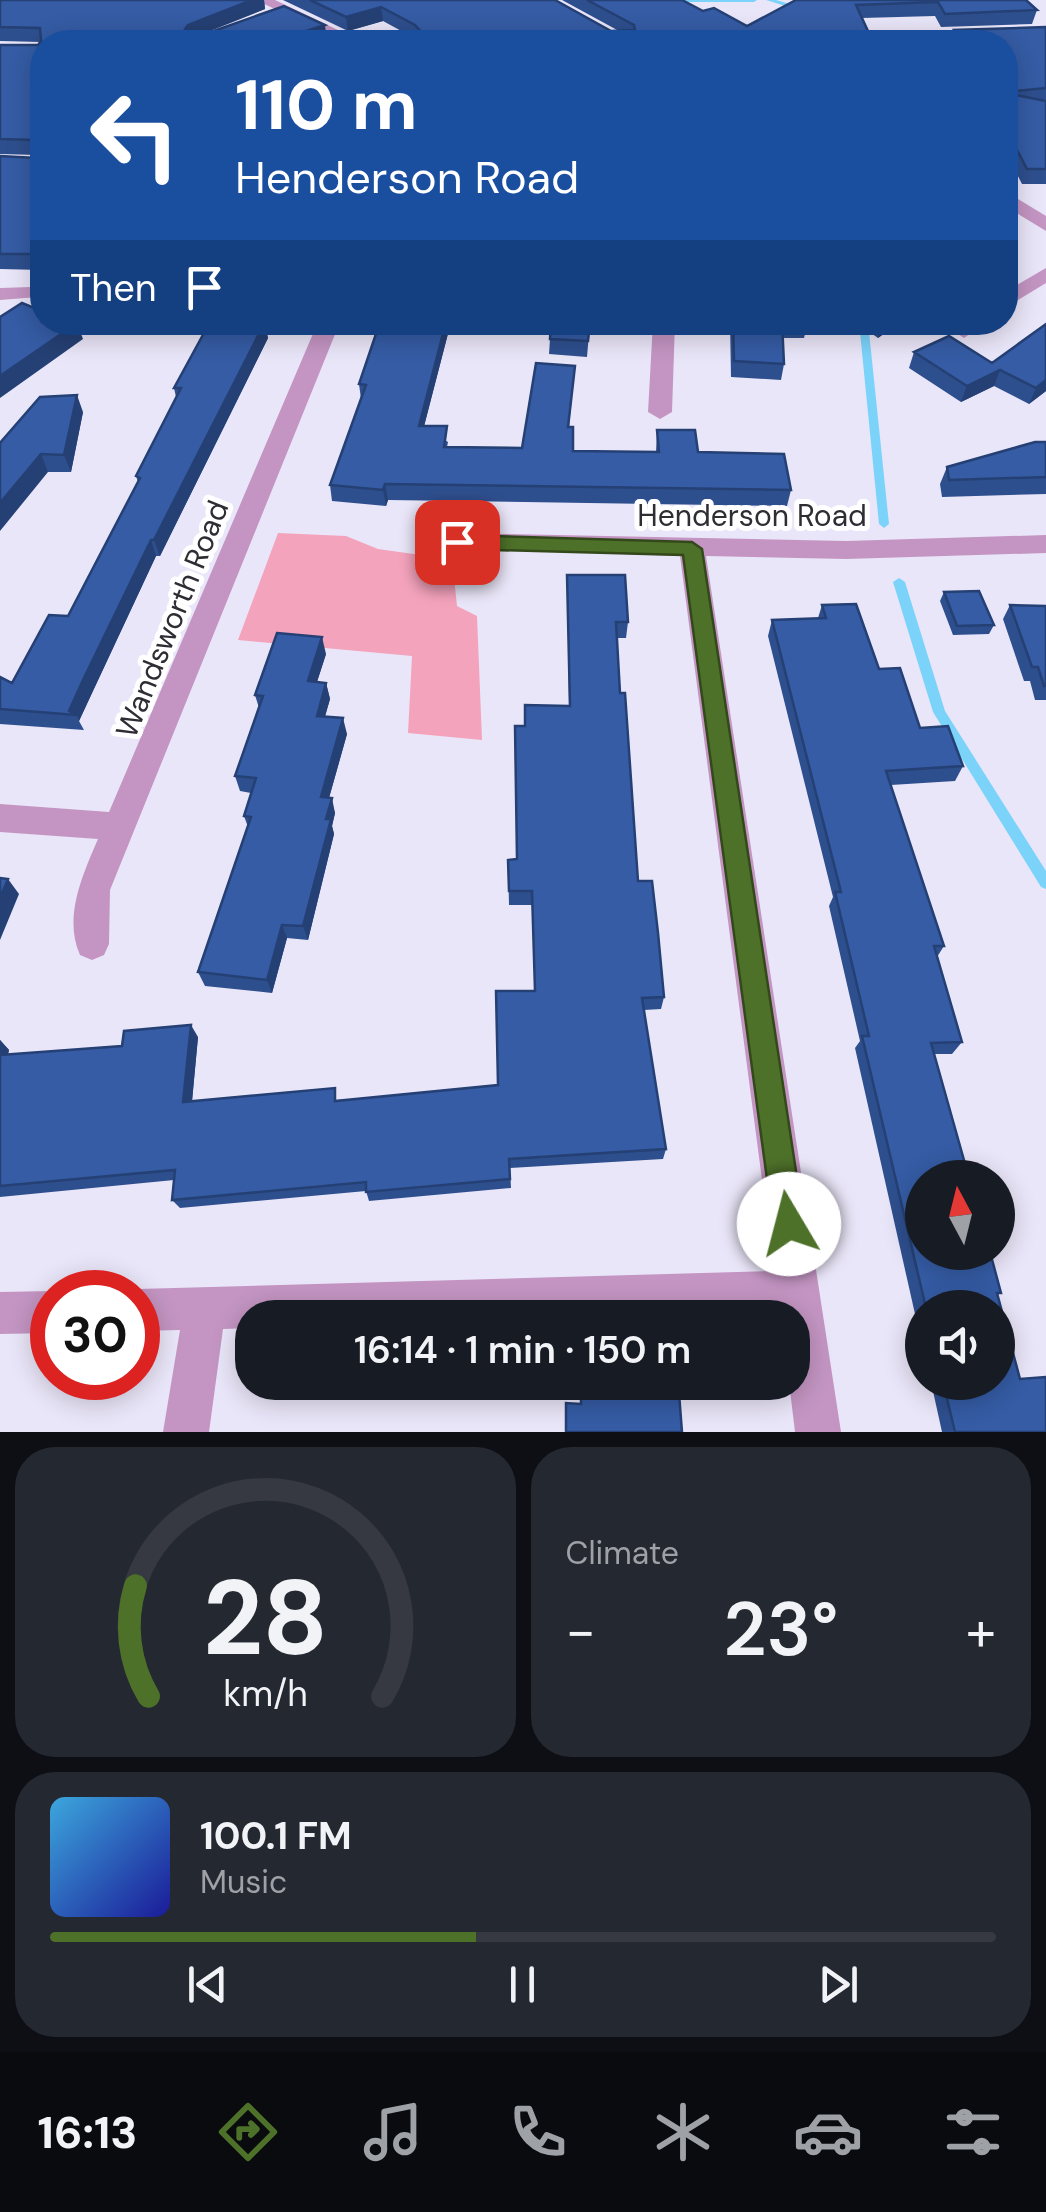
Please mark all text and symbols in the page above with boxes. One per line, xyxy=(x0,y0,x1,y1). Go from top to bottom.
text: 110 m xyxy=(235,60,418,151)
icon: left xyxy=(70,70,200,200)
text: Henderson Road xyxy=(235,148,579,207)
icon: arrive xyxy=(177,260,232,315)
text: Then xyxy=(70,263,157,313)
street label: Wandsworth Road xyxy=(107,495,237,743)
street label: Henderson Road xyxy=(637,496,867,535)
pin xyxy=(415,500,500,585)
icon: arrive xyxy=(430,515,485,570)
north arrow xyxy=(905,1160,1015,1270)
map controls xyxy=(905,1160,1015,1400)
position arrow xyxy=(737,1172,841,1276)
speed limit sign: 30 xyxy=(30,1270,160,1400)
button: sound xyxy=(905,1290,1015,1400)
text: 16:14 · 1 min · 150 m xyxy=(354,1325,691,1375)
text: Climate xyxy=(566,1532,679,1574)
text: 28 xyxy=(203,1551,328,1686)
text: 23° xyxy=(723,1581,838,1678)
text: − xyxy=(566,1595,596,1667)
text: + xyxy=(966,1595,996,1667)
text: km/h xyxy=(223,1671,307,1717)
text: 100.1 FM xyxy=(200,1811,352,1861)
text: Music xyxy=(200,1861,287,1903)
icon: previous xyxy=(180,1957,235,2012)
icon: pause xyxy=(495,1957,550,2012)
icon: next xyxy=(811,1957,866,2012)
icon: directions xyxy=(213,2097,283,2167)
icon: music xyxy=(358,2097,428,2167)
icon: phone xyxy=(503,2097,573,2167)
icon: climate xyxy=(648,2097,718,2167)
icon: car xyxy=(793,2097,863,2167)
icon: filters xyxy=(938,2097,1008,2167)
text: 16:13 xyxy=(38,2103,137,2162)

